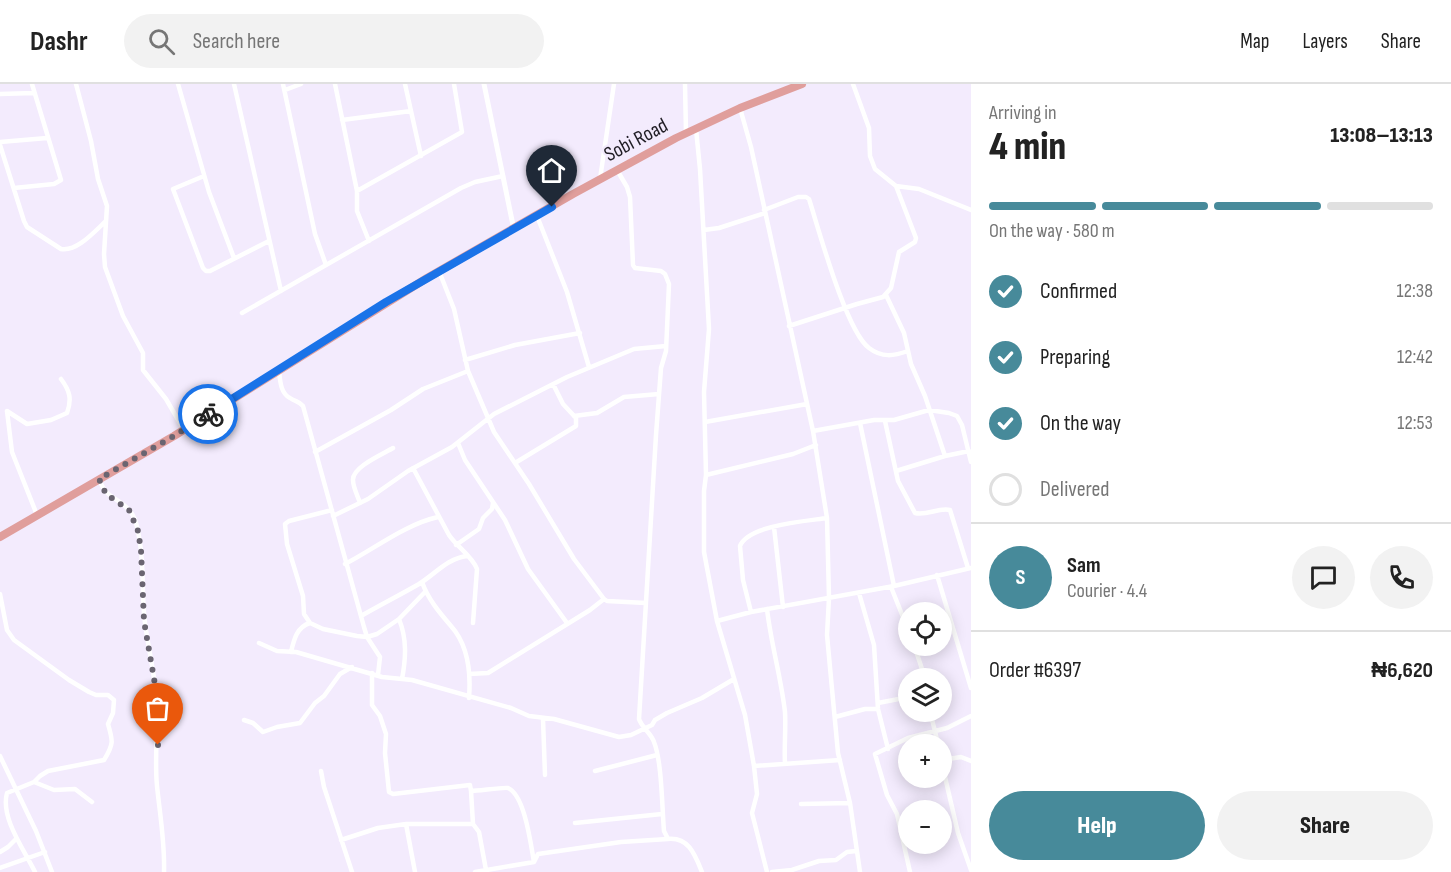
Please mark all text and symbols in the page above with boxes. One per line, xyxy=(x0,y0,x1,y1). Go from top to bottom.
search box xyxy=(124,14,544,68)
text: Dashr xyxy=(30,25,88,58)
icon: search xyxy=(145,25,178,58)
text: Search here xyxy=(193,28,280,55)
text: Map xyxy=(1240,29,1269,54)
text: Layers xyxy=(1302,29,1348,54)
text: Share xyxy=(1381,29,1421,54)
text: Arriving in xyxy=(989,101,1057,125)
street label: Sobi Road xyxy=(600,113,672,167)
text: 13:08–13:13 xyxy=(1330,122,1433,149)
text: 4 min xyxy=(989,124,1066,171)
pin xyxy=(526,145,577,207)
icon: home xyxy=(535,154,568,187)
text: On the way · 580 m xyxy=(989,219,1115,243)
icon: check xyxy=(989,275,1022,308)
text: Confirmed xyxy=(1040,278,1117,305)
text: 12:38 xyxy=(1397,279,1433,303)
icon: check xyxy=(989,341,1022,374)
text: Preparing xyxy=(1040,344,1110,371)
text: 12:42 xyxy=(1397,345,1433,369)
courier xyxy=(178,384,238,444)
icon: bike xyxy=(192,398,225,431)
icon: check xyxy=(989,407,1022,440)
text: On the way xyxy=(1040,410,1121,437)
text: 12:53 xyxy=(1397,411,1433,435)
text: Delivered xyxy=(1040,476,1109,503)
button: chat xyxy=(1292,546,1355,609)
button: phone xyxy=(1370,546,1433,609)
text: Sam xyxy=(1067,552,1101,579)
text: S xyxy=(1016,564,1025,591)
text: Courier · 4.4 xyxy=(1067,579,1147,603)
map controls xyxy=(898,602,952,854)
button: locate xyxy=(898,602,952,656)
text: Order #6397 xyxy=(989,657,1081,684)
text: ₦6,620 xyxy=(1371,657,1433,684)
button: layers xyxy=(898,668,952,722)
pin xyxy=(132,683,183,745)
icon: bag xyxy=(141,692,174,725)
button: + xyxy=(898,734,952,788)
button: Help xyxy=(989,791,1205,860)
button: Share xyxy=(1217,791,1433,860)
button: − xyxy=(898,800,952,854)

